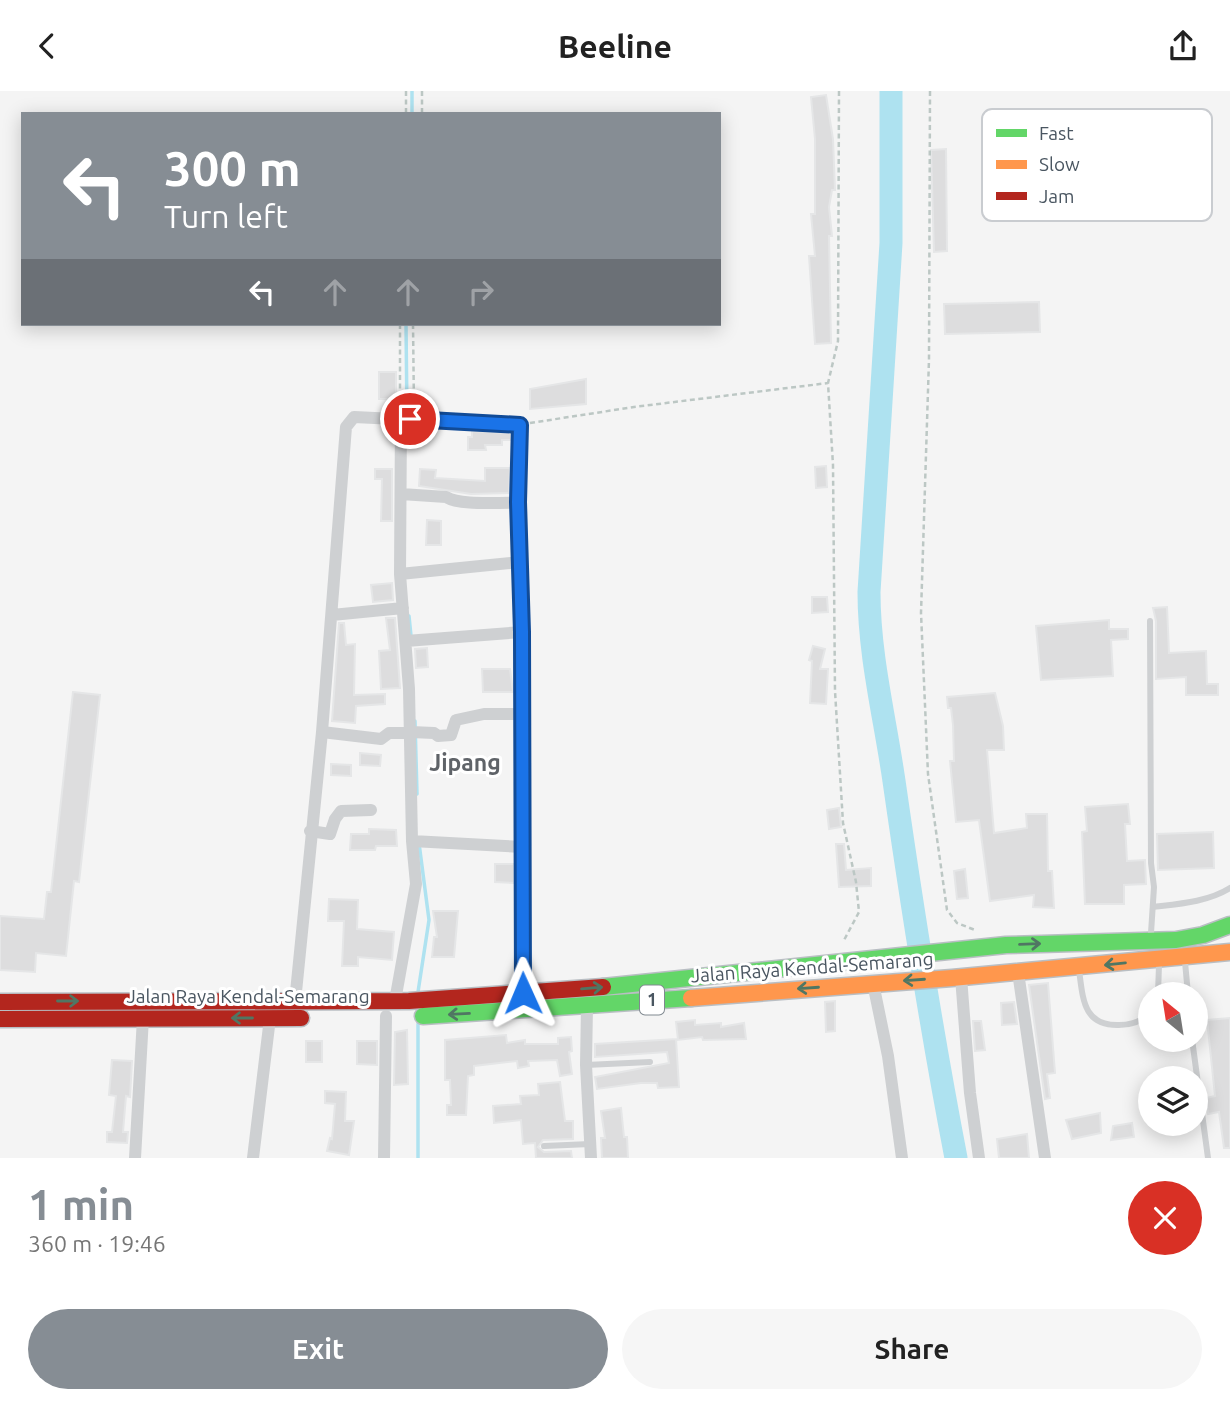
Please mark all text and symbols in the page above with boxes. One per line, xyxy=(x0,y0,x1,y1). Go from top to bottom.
icon: back xyxy=(28,27,66,65)
icon: share xyxy=(1164,27,1202,65)
text: Beeline xyxy=(558,28,672,64)
legend xyxy=(982,109,1212,221)
text: Fast xyxy=(1039,122,1074,144)
icon: left xyxy=(49,140,140,231)
text: 300 m xyxy=(164,140,301,195)
text: Slow xyxy=(1039,153,1080,175)
text: Jam xyxy=(1039,185,1075,207)
text: Turn left xyxy=(164,198,288,234)
icon: left xyxy=(243,273,281,311)
icon: ahead xyxy=(316,273,354,311)
icon: ahead xyxy=(389,273,427,311)
icon: right xyxy=(462,273,500,311)
pin xyxy=(380,389,440,449)
icon: arrive xyxy=(391,400,429,438)
district label: Jipang xyxy=(429,750,501,775)
one-way arrow xyxy=(1019,938,1042,951)
street label: Jalan Raya Kendal-Semarang xyxy=(690,948,934,986)
position arrow xyxy=(486,956,560,1030)
one-way arrow xyxy=(1104,957,1126,970)
one-way arrow xyxy=(903,974,926,987)
one-way arrow xyxy=(580,981,603,994)
one-way arrow xyxy=(798,982,820,995)
north arrow xyxy=(1138,982,1208,1052)
map controls xyxy=(1138,982,1208,1136)
street label: Jalan Raya Kendal-Semarang xyxy=(126,985,370,1007)
road number: 1 xyxy=(640,985,664,1015)
one-way arrow xyxy=(56,994,79,1008)
one-way arrow xyxy=(448,1008,471,1021)
one-way arrow xyxy=(231,1011,254,1025)
button: layers xyxy=(1138,1066,1208,1136)
text: 1 min xyxy=(28,1181,134,1228)
button: close xyxy=(1128,1181,1202,1255)
text: 360 m · 19:46 xyxy=(28,1231,166,1256)
button: Exit xyxy=(28,1309,608,1389)
button: Share xyxy=(622,1309,1202,1389)

